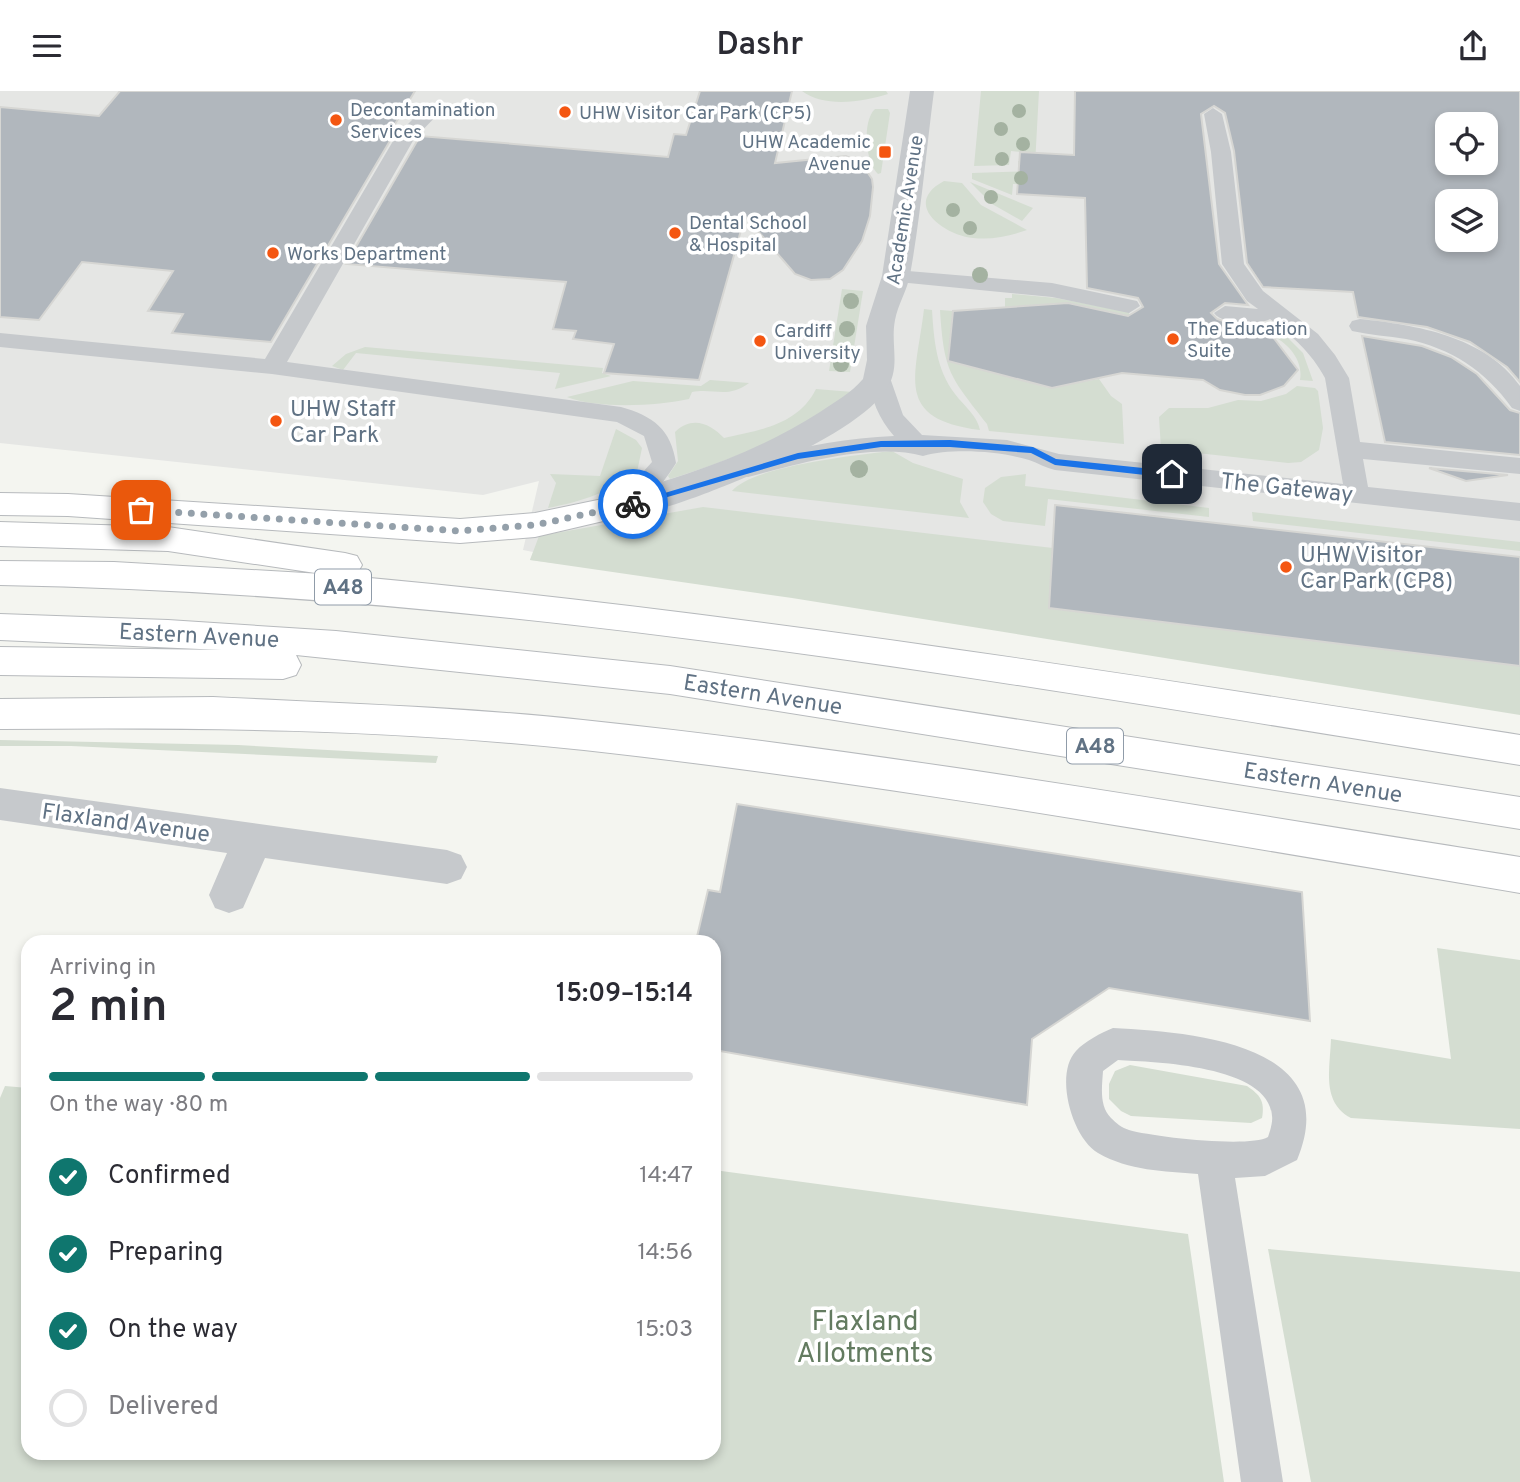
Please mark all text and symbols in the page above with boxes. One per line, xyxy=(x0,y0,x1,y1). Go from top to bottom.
text: Dashr xyxy=(717,26,803,66)
icon: menu xyxy=(28,27,66,65)
icon: share xyxy=(1454,27,1492,65)
place label: Decontamination Services xyxy=(350,99,495,145)
place label: UHW Visitor Car Park (CP5) xyxy=(579,102,812,126)
marker: UHW Visitor Car Park (CP5) xyxy=(557,104,573,120)
marker: Decontamination Services xyxy=(328,112,344,128)
map controls xyxy=(1435,112,1498,252)
button: locate xyxy=(1435,112,1498,175)
place label: UHW Academic Avenue xyxy=(742,131,871,177)
street label: Academic Avenue xyxy=(882,134,930,287)
marker: UHW Academic Avenue xyxy=(877,144,893,160)
button: layers xyxy=(1435,189,1498,252)
place label: Dental School & Hospital xyxy=(689,212,807,258)
marker: Dental School & Hospital xyxy=(667,225,683,241)
place label: Works Department xyxy=(287,243,446,267)
marker: Works Department xyxy=(265,245,281,261)
place label: The Education Suite xyxy=(1187,318,1308,364)
place label: Cardiff University xyxy=(774,320,861,366)
marker: The Education Suite xyxy=(1165,331,1181,347)
marker: Cardiff University xyxy=(752,333,768,349)
place label: UHW Staff Car Park xyxy=(290,396,396,451)
marker: UHW Staff Car Park xyxy=(268,413,284,429)
pin xyxy=(1142,444,1202,504)
icon: home xyxy=(1153,455,1191,493)
street label: The Gateway xyxy=(1219,468,1354,511)
courier xyxy=(598,469,668,539)
pin xyxy=(111,480,171,540)
icon: bike xyxy=(614,485,652,523)
icon: bag xyxy=(122,491,160,529)
place label: UHW Visitor Car Park (CP8) xyxy=(1300,542,1453,597)
marker: UHW Visitor Car Park (CP8) xyxy=(1278,559,1294,575)
road number: A48 xyxy=(315,569,371,605)
street label: Eastern Avenue xyxy=(118,619,280,656)
street label: Eastern Avenue xyxy=(681,670,844,723)
road number: A48 xyxy=(1067,729,1123,763)
street label: Eastern Avenue xyxy=(1241,758,1404,811)
street label: Flaxland Avenue xyxy=(40,798,212,851)
text: Arriving in xyxy=(49,954,156,983)
text: 15:09–15:14 xyxy=(556,978,693,1011)
text: 2 min xyxy=(49,979,168,1038)
text: On the way · 80 m xyxy=(49,1091,228,1120)
icon: check xyxy=(49,1158,87,1196)
text: Confirmed xyxy=(108,1160,231,1193)
text: 14:47 xyxy=(639,1162,693,1191)
icon: check xyxy=(49,1235,87,1273)
text: Preparing xyxy=(108,1237,223,1270)
text: 14:56 xyxy=(637,1239,693,1268)
park label: Flaxland Allotments xyxy=(797,1305,933,1373)
icon: check xyxy=(49,1312,87,1350)
text: On the way xyxy=(108,1314,238,1347)
text: 15:03 xyxy=(636,1316,693,1345)
text: Delivered xyxy=(108,1391,219,1424)

